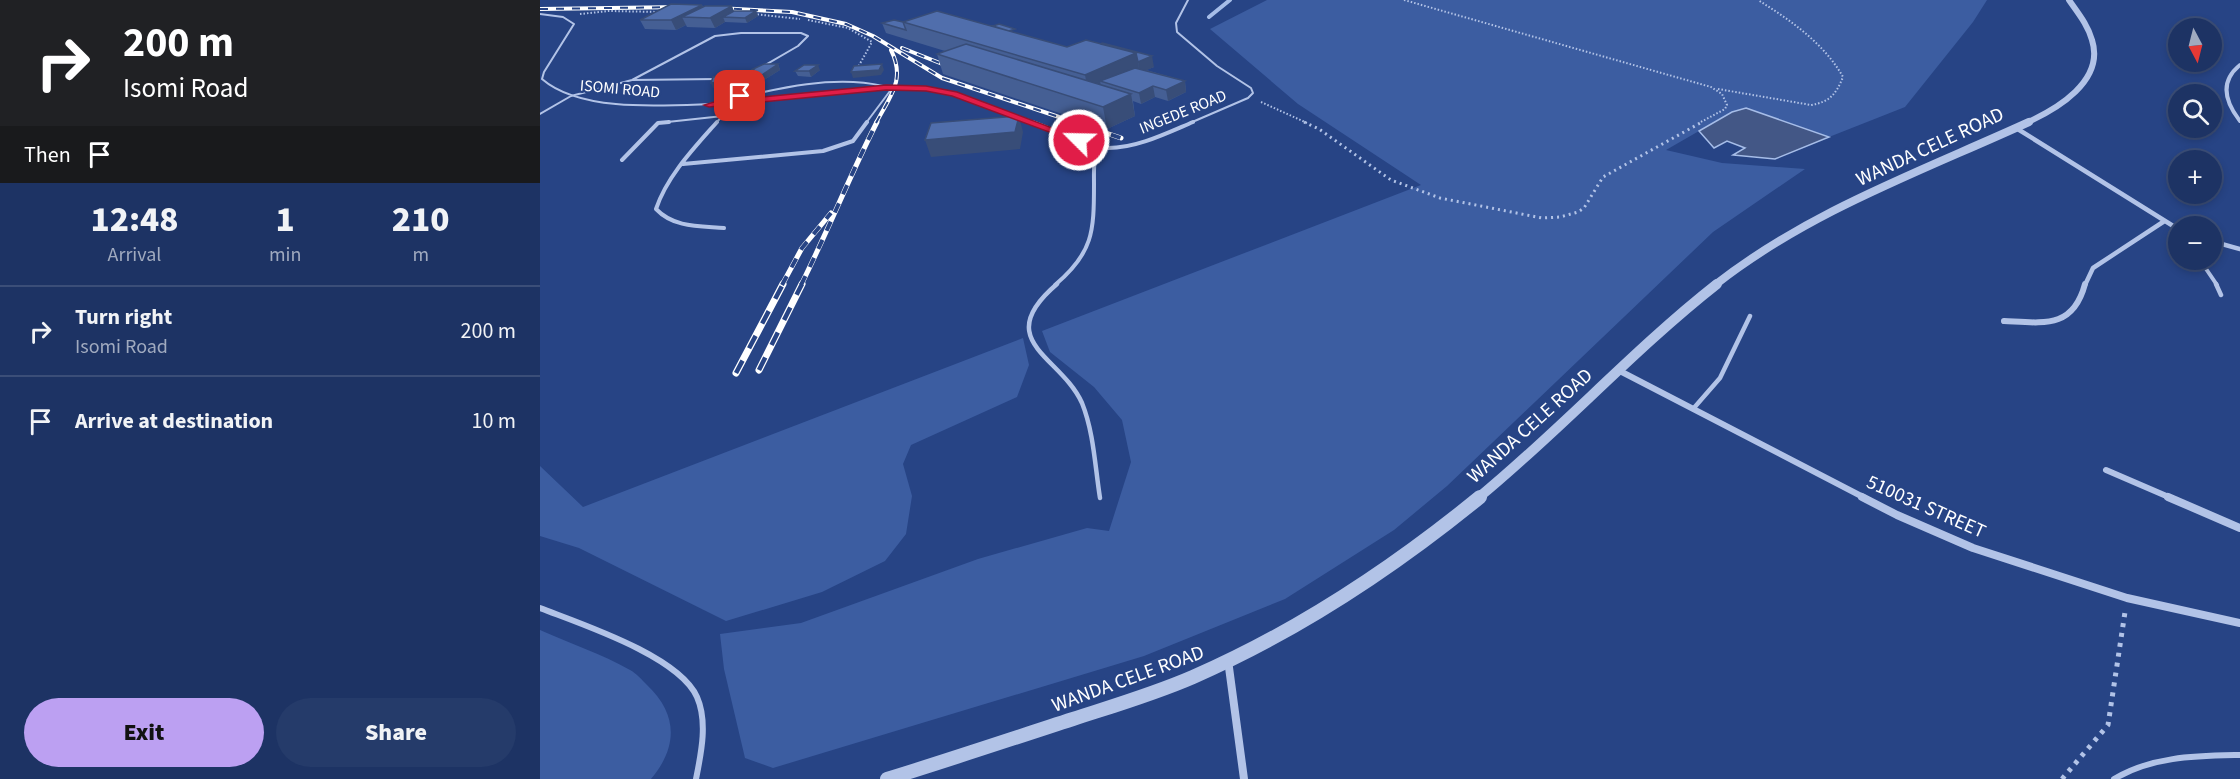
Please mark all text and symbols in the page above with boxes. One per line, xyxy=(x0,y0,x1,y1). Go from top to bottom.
text: 200 m xyxy=(123,13,234,73)
north arrow xyxy=(2168,18,2222,72)
map controls xyxy=(2168,18,2222,270)
icon: right xyxy=(24,24,102,102)
text: Isomi Road xyxy=(123,69,248,108)
pin xyxy=(714,70,765,121)
street label: ISOMI ROAD xyxy=(579,75,661,103)
icon: arrive xyxy=(723,79,756,112)
street label: INGEDE ROAD xyxy=(1136,84,1230,140)
button: search xyxy=(2168,84,2222,138)
street label: WANDA CELE ROAD xyxy=(1851,100,2009,194)
position arrow xyxy=(1047,108,1111,172)
icon: arrive xyxy=(83,138,116,171)
text: Then xyxy=(24,139,71,171)
button: + xyxy=(2168,150,2222,204)
text: 12:48 xyxy=(90,194,179,245)
text: 1 xyxy=(276,194,295,245)
text: 210 xyxy=(392,194,450,245)
button: − xyxy=(2168,216,2222,270)
text: Arrival xyxy=(108,241,161,269)
text: min xyxy=(269,241,301,269)
text: m xyxy=(412,241,429,269)
text: Turn right xyxy=(75,301,172,333)
icon: right xyxy=(24,315,57,348)
text: 200 m xyxy=(461,315,516,347)
text: Isomi Road xyxy=(75,333,168,361)
street label: WANDA CELE ROAD xyxy=(1461,362,1599,490)
icon: arrive xyxy=(24,405,57,438)
text: Arrive at destination xyxy=(75,405,273,437)
text: 10 m xyxy=(471,405,516,437)
street label: 510031 STREET xyxy=(1862,468,1990,546)
street label: WANDA CELE ROAD xyxy=(1048,638,1208,720)
button: Exit xyxy=(24,698,264,767)
button: Share xyxy=(276,698,516,767)

